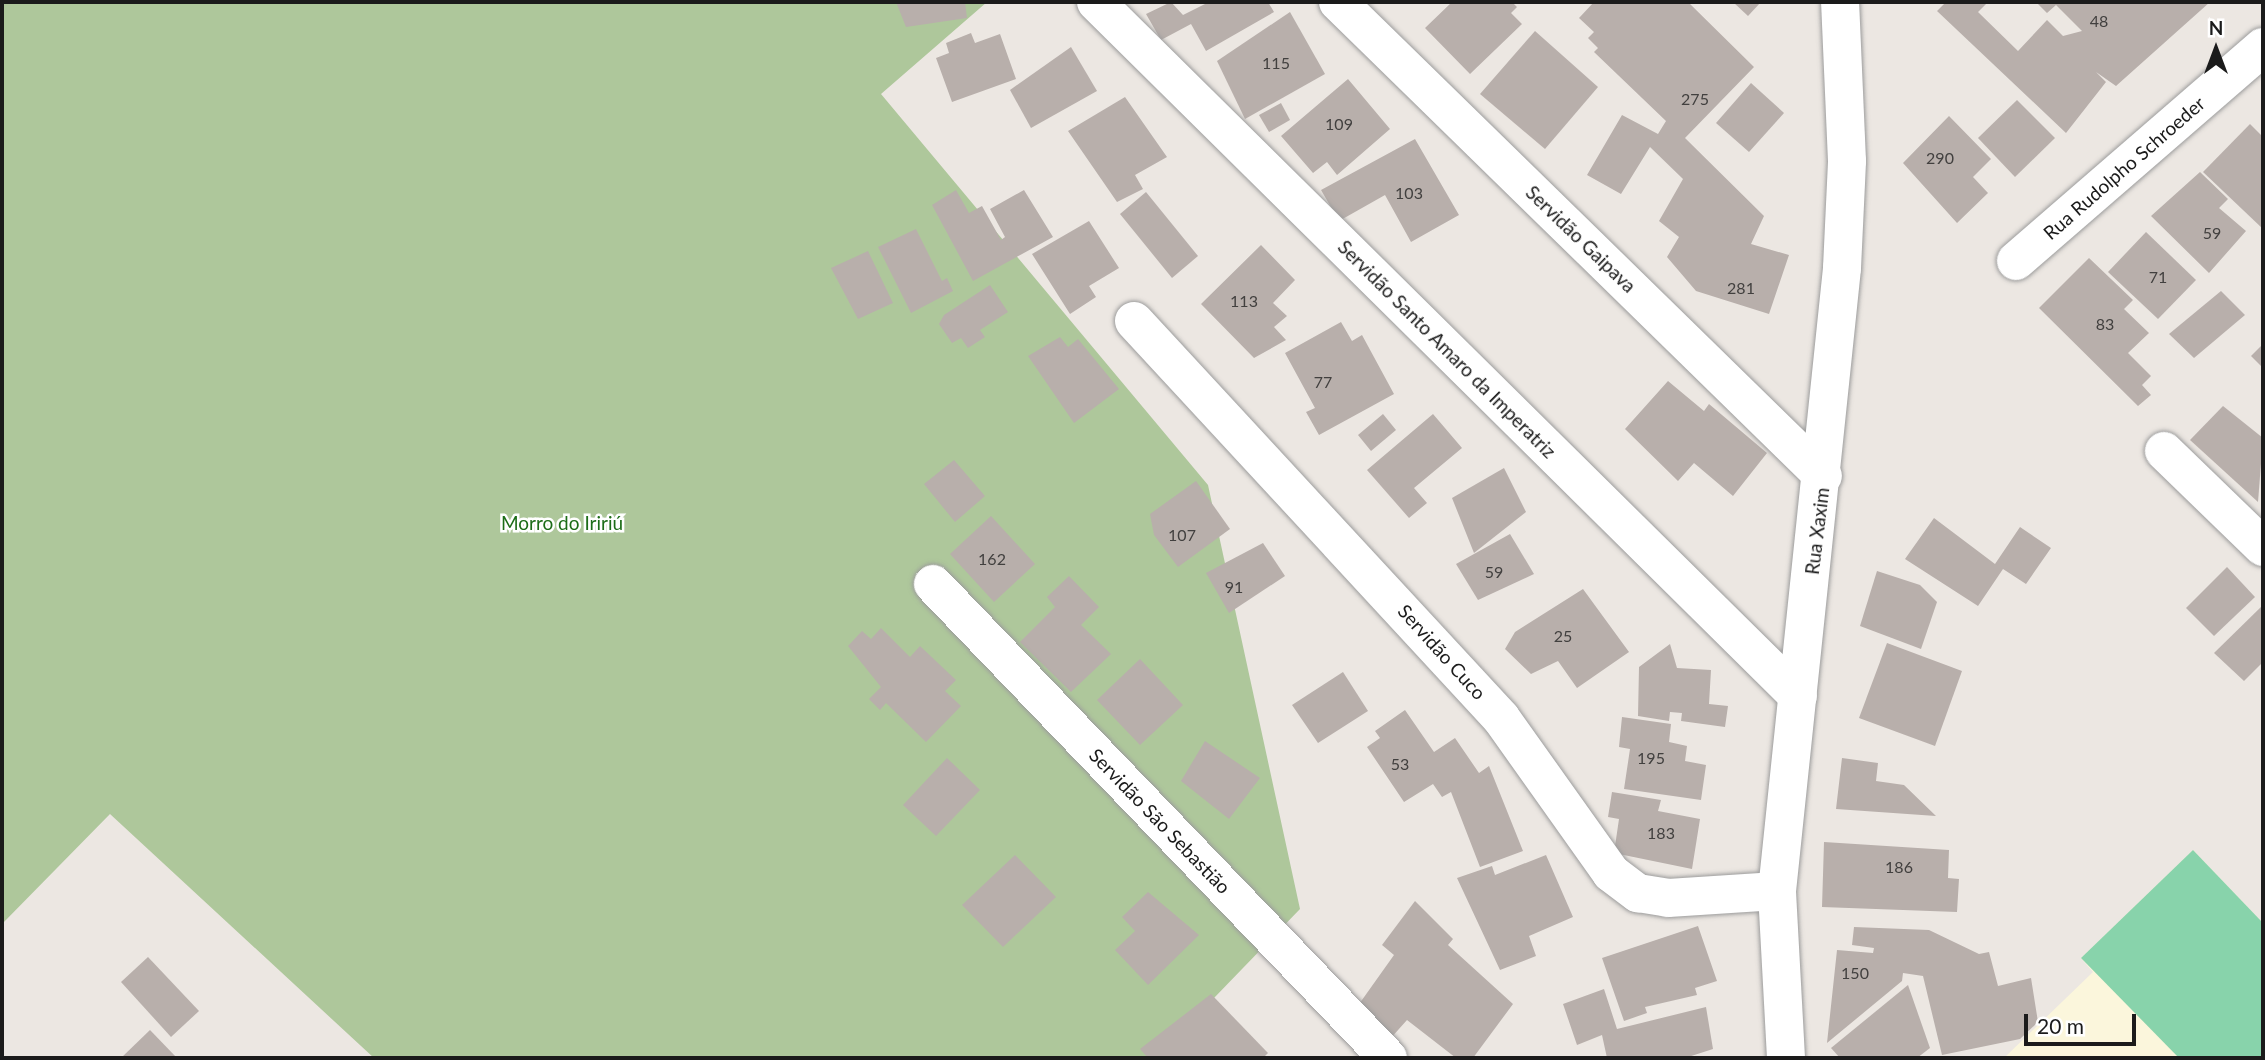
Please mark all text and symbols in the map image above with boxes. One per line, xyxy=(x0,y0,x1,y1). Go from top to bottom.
house number: 48 xyxy=(2090,11,2108,31)
north arrow xyxy=(2181,14,2251,84)
text: N xyxy=(2209,16,2223,39)
house number: 115 xyxy=(1262,53,1290,73)
house number: 275 xyxy=(1681,89,1709,109)
street label: Rua Rudolpho Schroeder xyxy=(2039,92,2209,244)
house number: 109 xyxy=(1325,114,1353,134)
house number: 290 xyxy=(1926,148,1954,168)
street label: Servidão Gaipava xyxy=(1521,181,1641,297)
house number: 103 xyxy=(1395,183,1423,203)
house number: 59 xyxy=(2203,223,2221,243)
street label: Servidão Santo Amaro da Imperatriz xyxy=(1333,235,1561,463)
house number: 71 xyxy=(2149,267,2167,287)
house number: 281 xyxy=(1727,278,1755,298)
house number: 113 xyxy=(1230,291,1258,311)
house number: 83 xyxy=(2096,314,2114,334)
house number: 77 xyxy=(1314,372,1332,392)
street label: Rua Xaxim xyxy=(1800,486,1834,576)
park label: Morro do Iririú xyxy=(501,512,623,534)
house number: 107 xyxy=(1168,525,1196,545)
house number: 162 xyxy=(978,549,1006,569)
house number: 59 xyxy=(1485,562,1503,582)
house number: 91 xyxy=(1225,577,1243,597)
street label: Servidão Cuco xyxy=(1393,600,1491,704)
house number: 25 xyxy=(1554,626,1572,646)
street label: Servidão São Sebastião xyxy=(1085,744,1235,898)
house number: 195 xyxy=(1637,748,1665,768)
house number: 53 xyxy=(1391,754,1409,774)
house number: 183 xyxy=(1647,823,1675,843)
house number: 186 xyxy=(1885,857,1913,877)
house number: 150 xyxy=(1841,963,1869,983)
scale bar xyxy=(2027,1000,2139,1044)
text: 20 m xyxy=(2037,1013,2084,1038)

